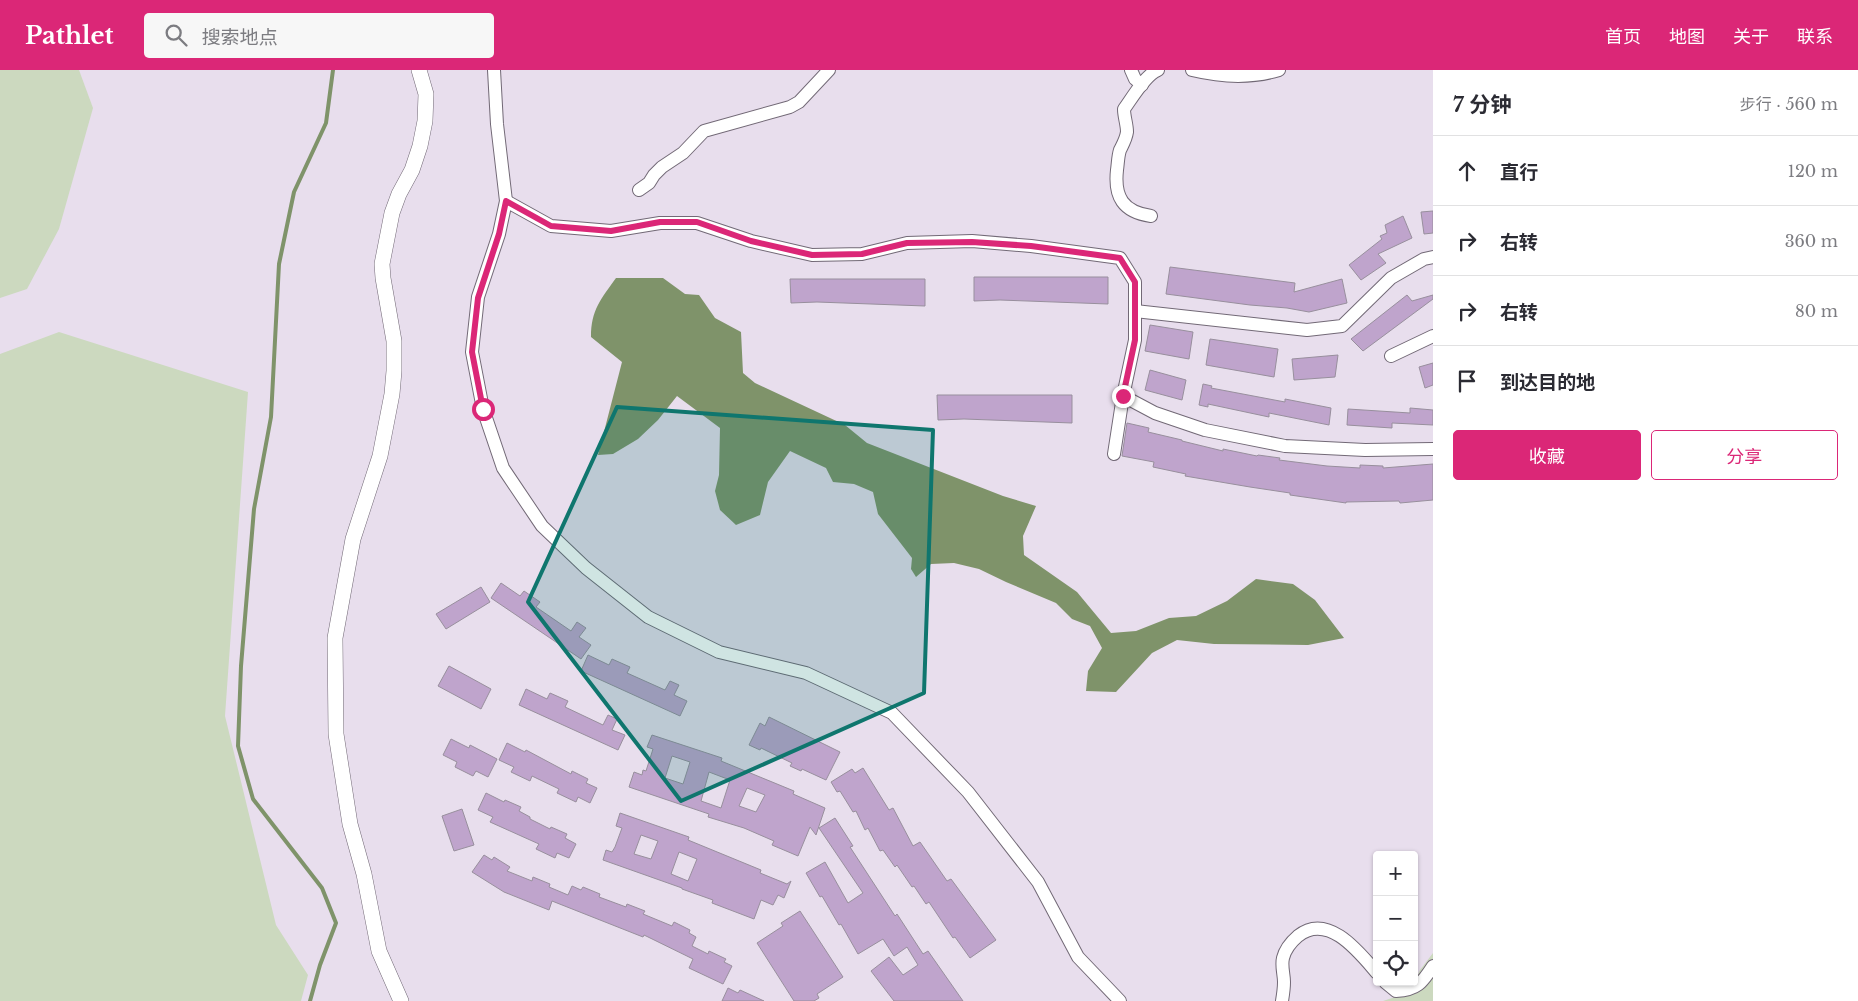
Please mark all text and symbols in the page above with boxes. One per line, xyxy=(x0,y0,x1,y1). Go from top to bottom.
search box xyxy=(144,13,494,58)
text: Pathlet xyxy=(25,21,114,50)
icon: search xyxy=(162,21,190,49)
text: 搜索地点 xyxy=(202,26,278,49)
text: 首页 xyxy=(1605,26,1641,48)
text: 地图 xyxy=(1669,26,1705,48)
text: 关于 xyxy=(1733,26,1769,48)
text: 联系 xyxy=(1797,26,1833,48)
text: 7 分钟 xyxy=(1453,92,1511,118)
text: 步行 · 560 m xyxy=(1740,94,1838,114)
icon: ahead xyxy=(1453,157,1481,185)
text: 直行 xyxy=(1500,161,1538,184)
text: 120 m xyxy=(1788,161,1838,181)
icon: right xyxy=(1453,227,1481,255)
text: 右转 xyxy=(1500,231,1538,254)
text: 360 m xyxy=(1785,231,1838,251)
icon: right xyxy=(1453,297,1481,325)
text: 右转 xyxy=(1500,301,1538,324)
text: 80 m xyxy=(1795,301,1838,321)
icon: arrive xyxy=(1453,367,1481,395)
text: 到达目的地 xyxy=(1500,371,1595,394)
route end xyxy=(1112,385,1135,408)
route start xyxy=(472,398,495,421)
button: 收藏 xyxy=(1453,430,1641,480)
button: 分享 xyxy=(1651,430,1838,480)
map controls xyxy=(1373,851,1418,986)
button: + xyxy=(1373,851,1418,896)
button: − xyxy=(1373,896,1418,941)
button: locate xyxy=(1373,941,1418,986)

